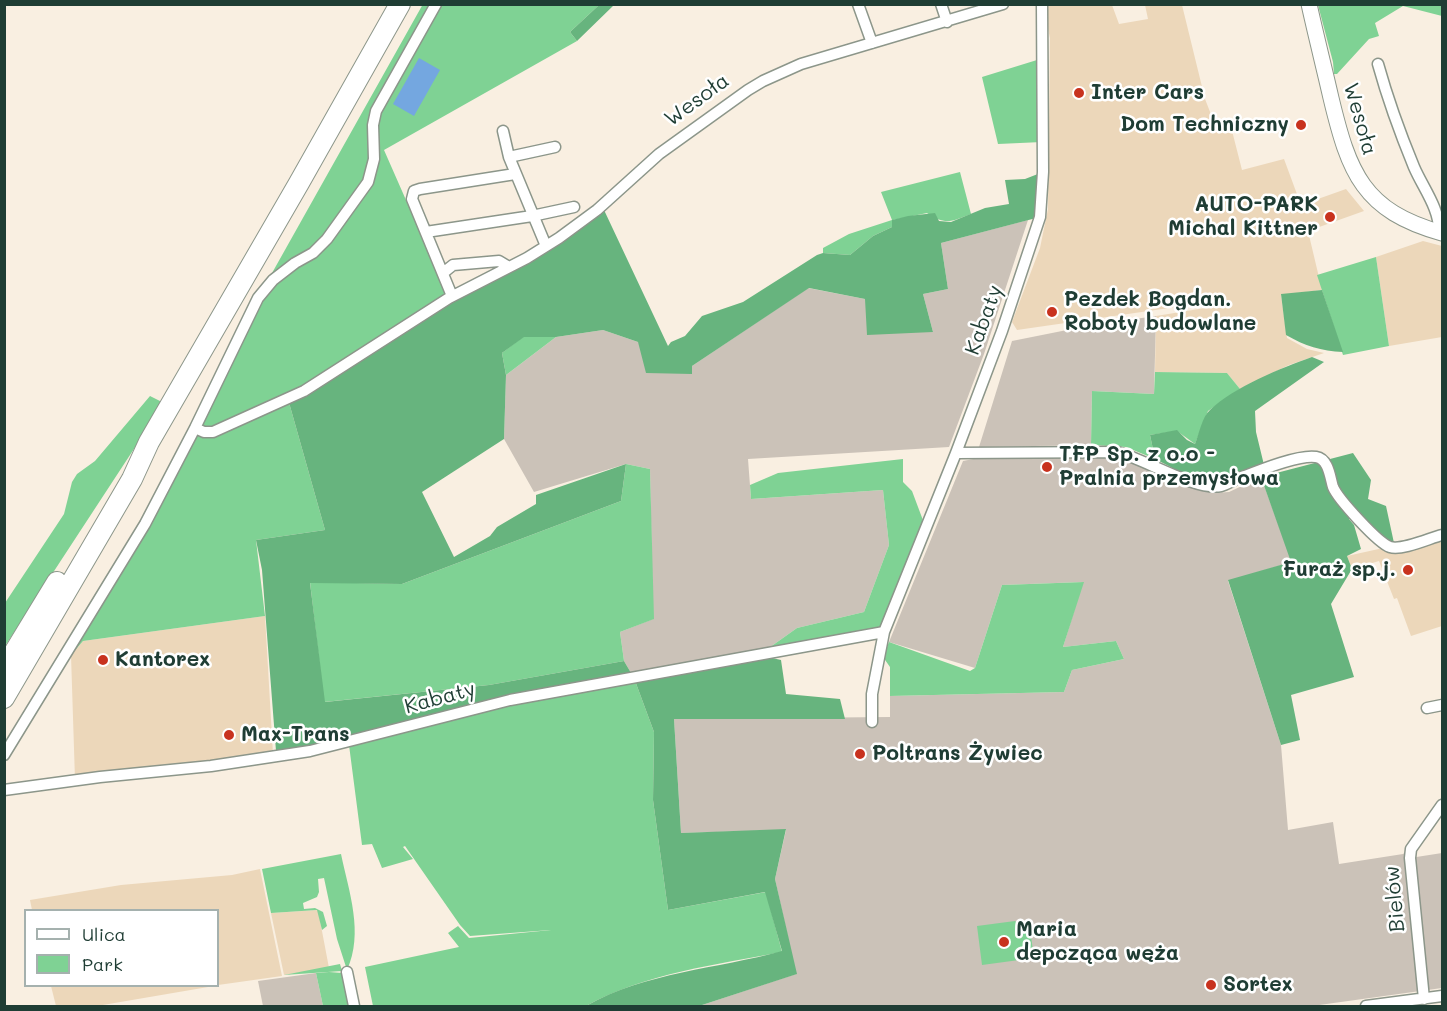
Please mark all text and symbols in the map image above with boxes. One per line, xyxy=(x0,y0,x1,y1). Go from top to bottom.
street label: Wesoła xyxy=(660,68,734,132)
place label: Inter Cars xyxy=(1091,80,1204,106)
street label: Wesoła xyxy=(1338,80,1382,158)
marker: Inter Cars xyxy=(1072,86,1086,100)
place label: Dom Techniczny xyxy=(1120,112,1289,138)
marker: Dom Techniczny xyxy=(1294,118,1308,132)
place label: AUTO-PARK Michal Kittner xyxy=(1168,192,1318,242)
marker: AUTO-PARK Michal Kittner xyxy=(1323,210,1337,224)
street label: Kabaty xyxy=(960,282,1008,358)
place label: Pezdek Bogdan. Roboty budowlane xyxy=(1064,287,1256,337)
marker: Pezdek Bogdan. Roboty budowlane xyxy=(1045,305,1059,319)
place label: TFP Sp. z o.o - Pralnia przemysłowa xyxy=(1059,442,1279,492)
marker: TFP Sp. z o.o - Pralnia przemysłowa xyxy=(1040,460,1054,474)
place label: Furaż sp.j. xyxy=(1283,557,1396,583)
marker: Furaż sp.j. xyxy=(1401,563,1415,577)
place label: Kantorex xyxy=(115,647,210,673)
marker: Kantorex xyxy=(96,653,110,667)
street label: Kabaty xyxy=(402,676,478,720)
place label: Max-Trans xyxy=(241,722,350,748)
marker: Max-Trans xyxy=(222,728,236,742)
place label: Poltrans Żywiec xyxy=(872,741,1043,767)
marker: Poltrans Żywiec xyxy=(853,747,867,761)
street label: Bielów xyxy=(1380,865,1410,933)
legend xyxy=(24,909,219,987)
place label: Maria depcząca węża xyxy=(1016,917,1179,967)
text: Ulica xyxy=(82,922,126,946)
marker: Maria depcząca węża xyxy=(997,935,1011,949)
text: Park xyxy=(82,952,123,976)
place label: Sortex xyxy=(1223,972,1293,998)
marker: Sortex xyxy=(1204,978,1218,992)

